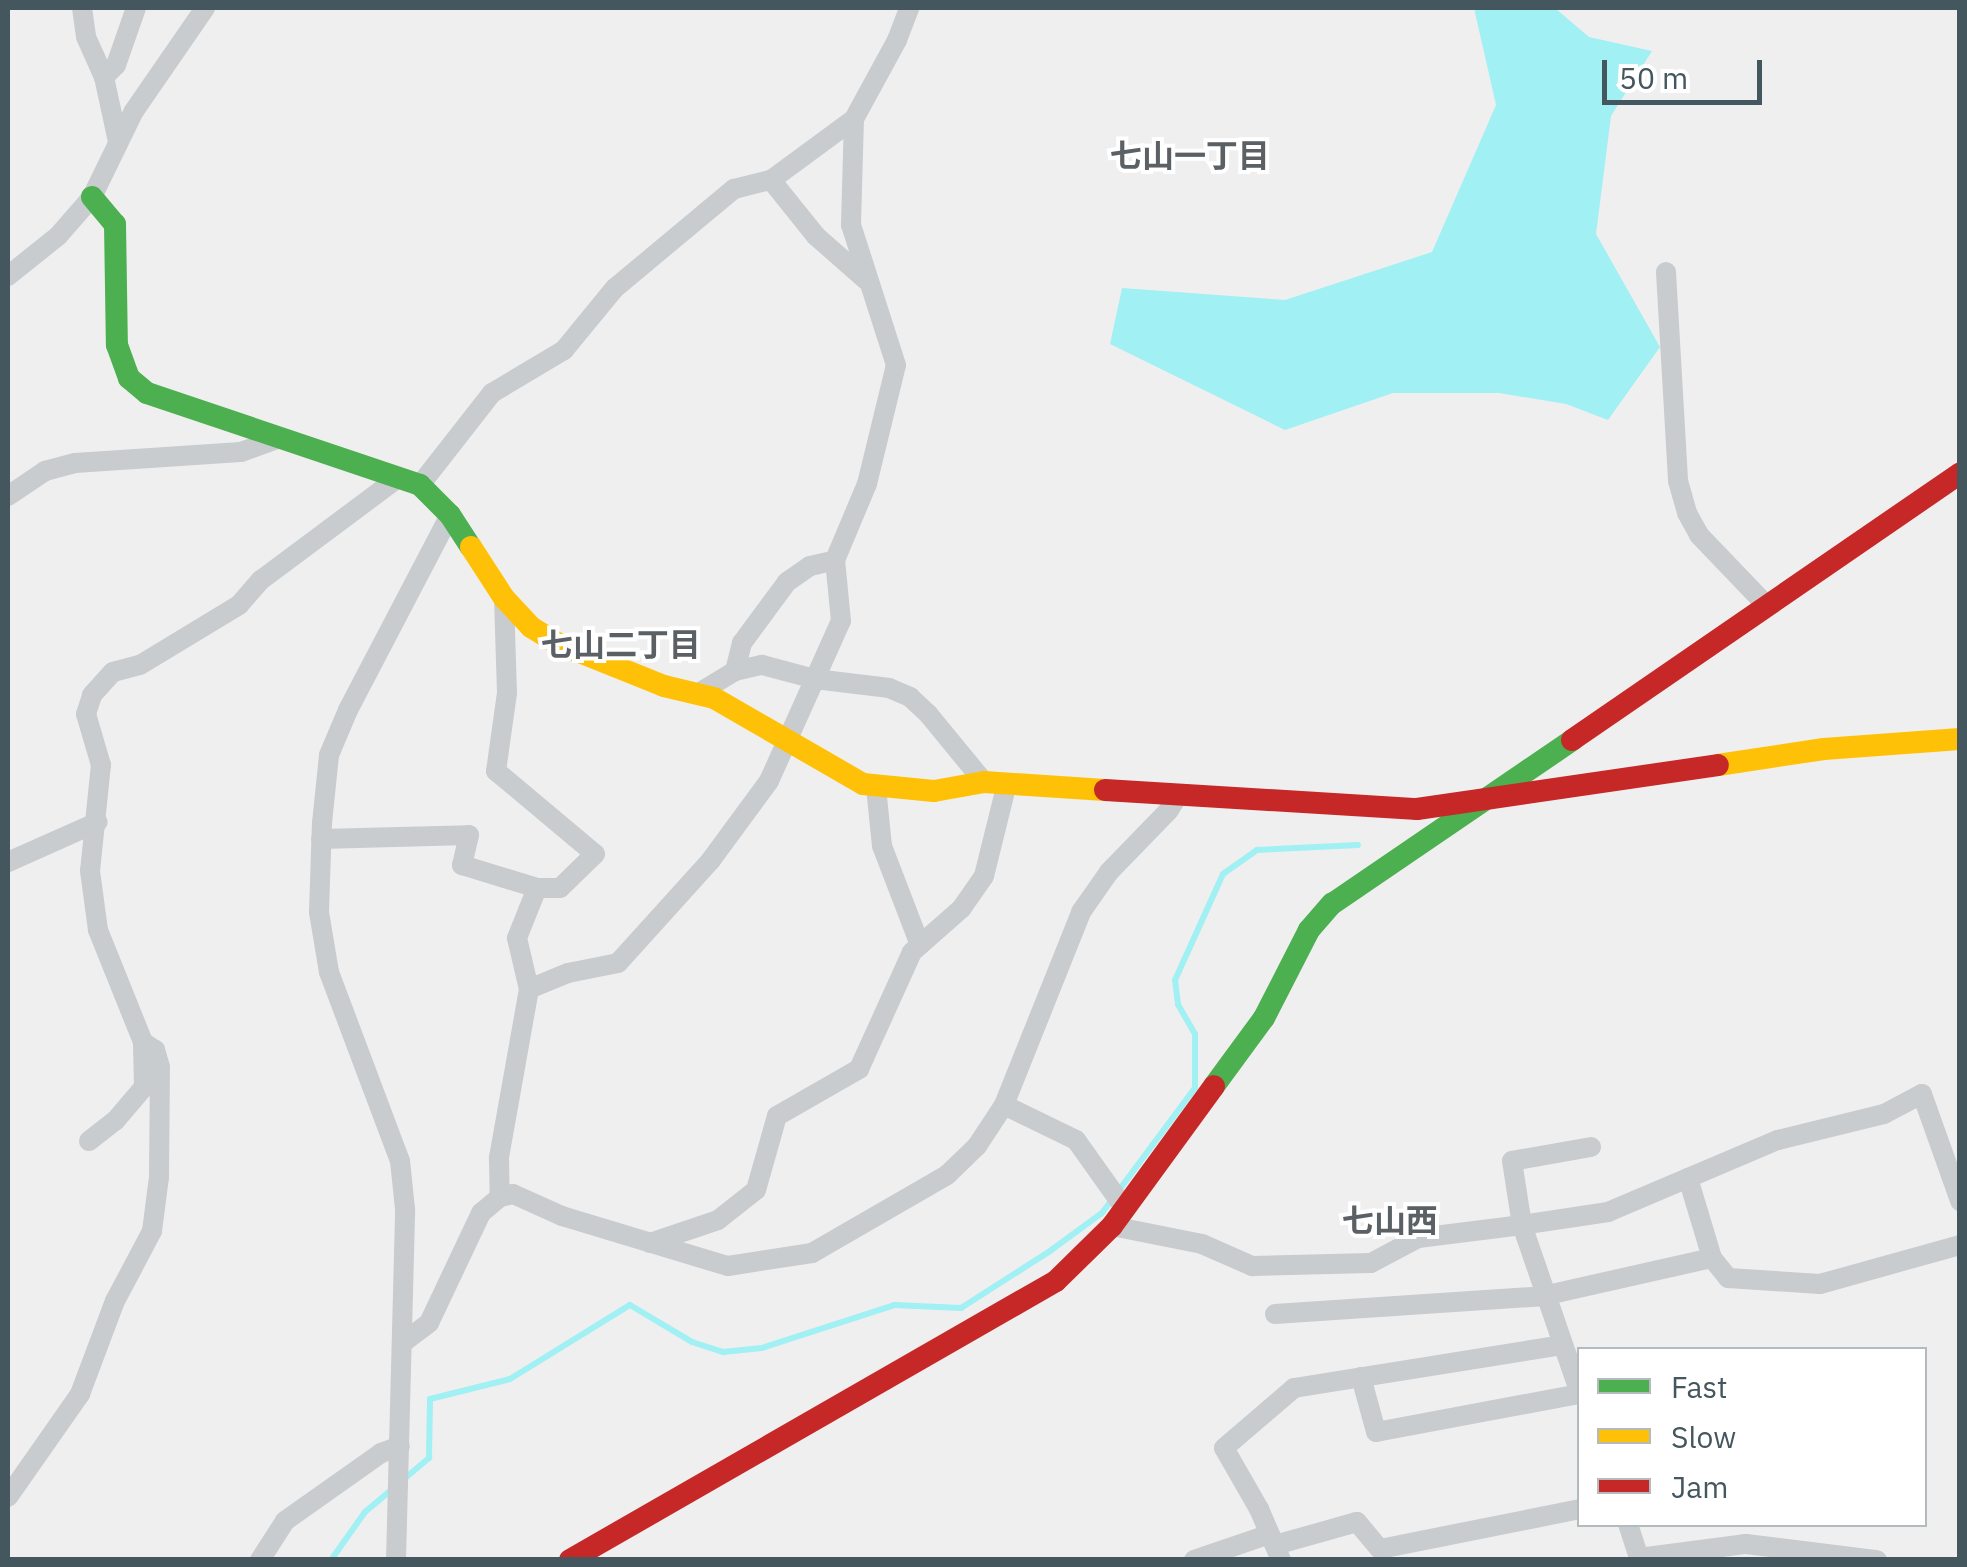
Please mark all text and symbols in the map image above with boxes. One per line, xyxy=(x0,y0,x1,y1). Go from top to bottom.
scale bar xyxy=(1607,40,1767,102)
text: 50 m xyxy=(1619,58,1688,97)
district label: 七山一丁目 xyxy=(1110,136,1270,174)
district label: 七山二丁目 xyxy=(541,625,701,663)
district label: 七山西 xyxy=(1342,1201,1438,1239)
legend xyxy=(1577,1347,1927,1527)
text: Fast xyxy=(1671,1367,1728,1406)
text: Slow xyxy=(1671,1417,1736,1456)
text: Jam xyxy=(1671,1467,1729,1506)

